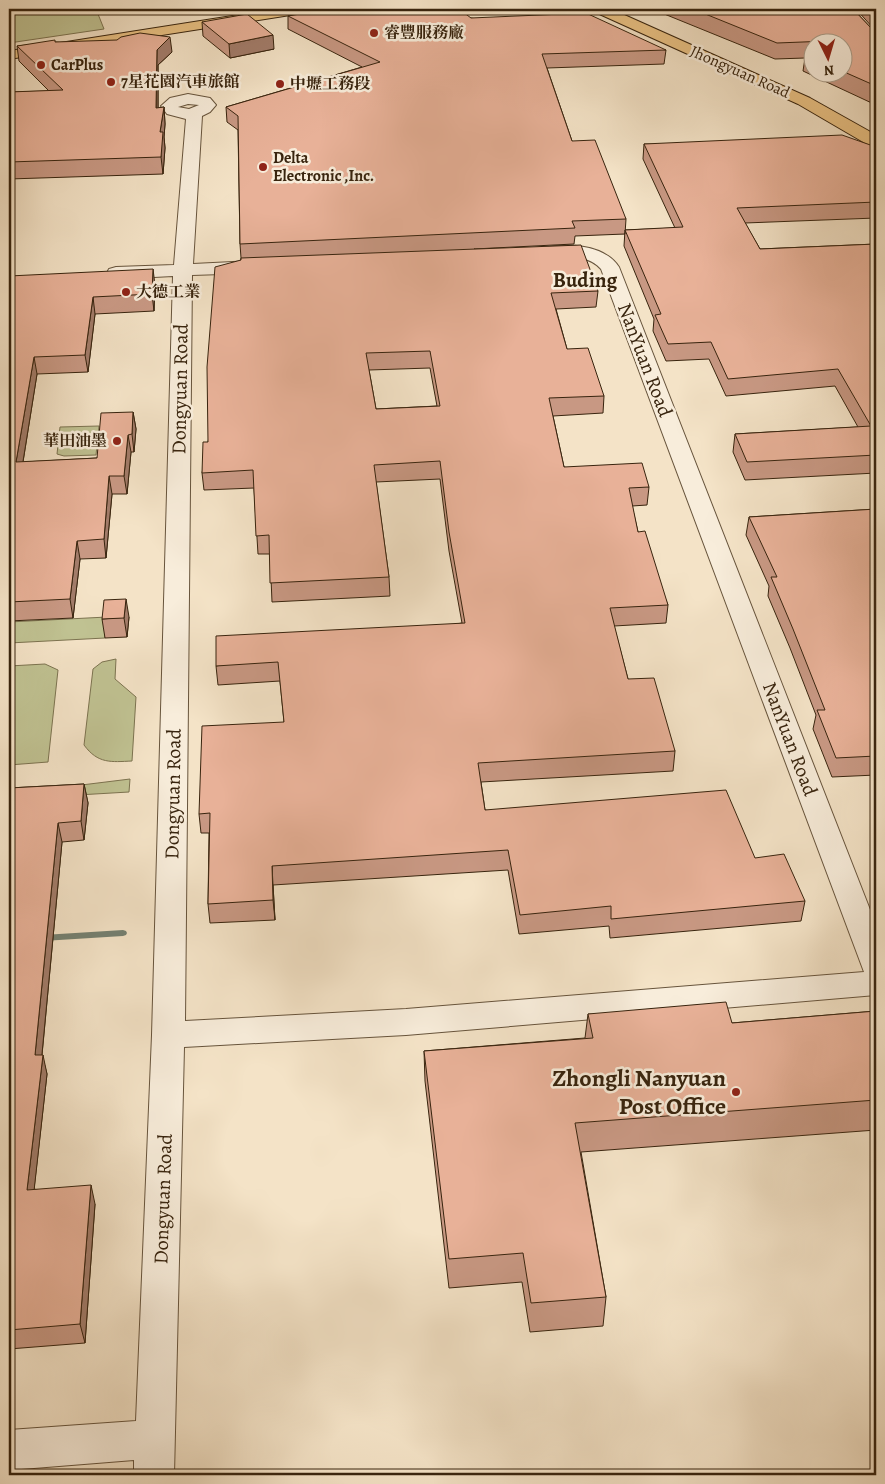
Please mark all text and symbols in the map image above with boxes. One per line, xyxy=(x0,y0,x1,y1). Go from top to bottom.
place label: 睿豐服務廠 xyxy=(384,22,464,44)
marker: 睿豐服務廠 xyxy=(368,27,380,39)
north arrow xyxy=(802,32,852,82)
street label: Jhongyuan Road xyxy=(687,40,794,104)
place label: CarPlus xyxy=(51,54,103,76)
marker: CarPlus xyxy=(35,59,47,71)
text: N xyxy=(823,61,835,80)
place label: 7星花園汽車旅館 xyxy=(121,71,240,93)
place label: 中壢工務段 xyxy=(290,73,371,95)
marker: 7星花園汽車旅館 xyxy=(105,76,117,88)
marker: 中壢工務段 xyxy=(274,78,286,90)
place label: Delta Electronic ,Inc. xyxy=(273,147,374,187)
marker: Delta Electronic ,Inc. xyxy=(257,161,269,173)
district label: Buding xyxy=(553,266,618,294)
place label: 大德工業 xyxy=(136,281,200,303)
marker: 大德工業 xyxy=(120,286,132,298)
street label: NanYuan Road xyxy=(611,299,679,421)
street label: Dongyuan Road xyxy=(165,323,195,455)
place label: 華田油墨 xyxy=(43,430,107,452)
marker: 華田油墨 xyxy=(111,435,123,447)
street label: NanYuan Road xyxy=(756,678,824,800)
street label: Dongyuan Road xyxy=(158,728,188,860)
place label: Zhongli Nanyuan Post Office xyxy=(552,1062,727,1122)
marker: Zhongli Nanyuan Post Office xyxy=(730,1086,742,1098)
street label: Dongyuan Road xyxy=(147,1133,179,1265)

